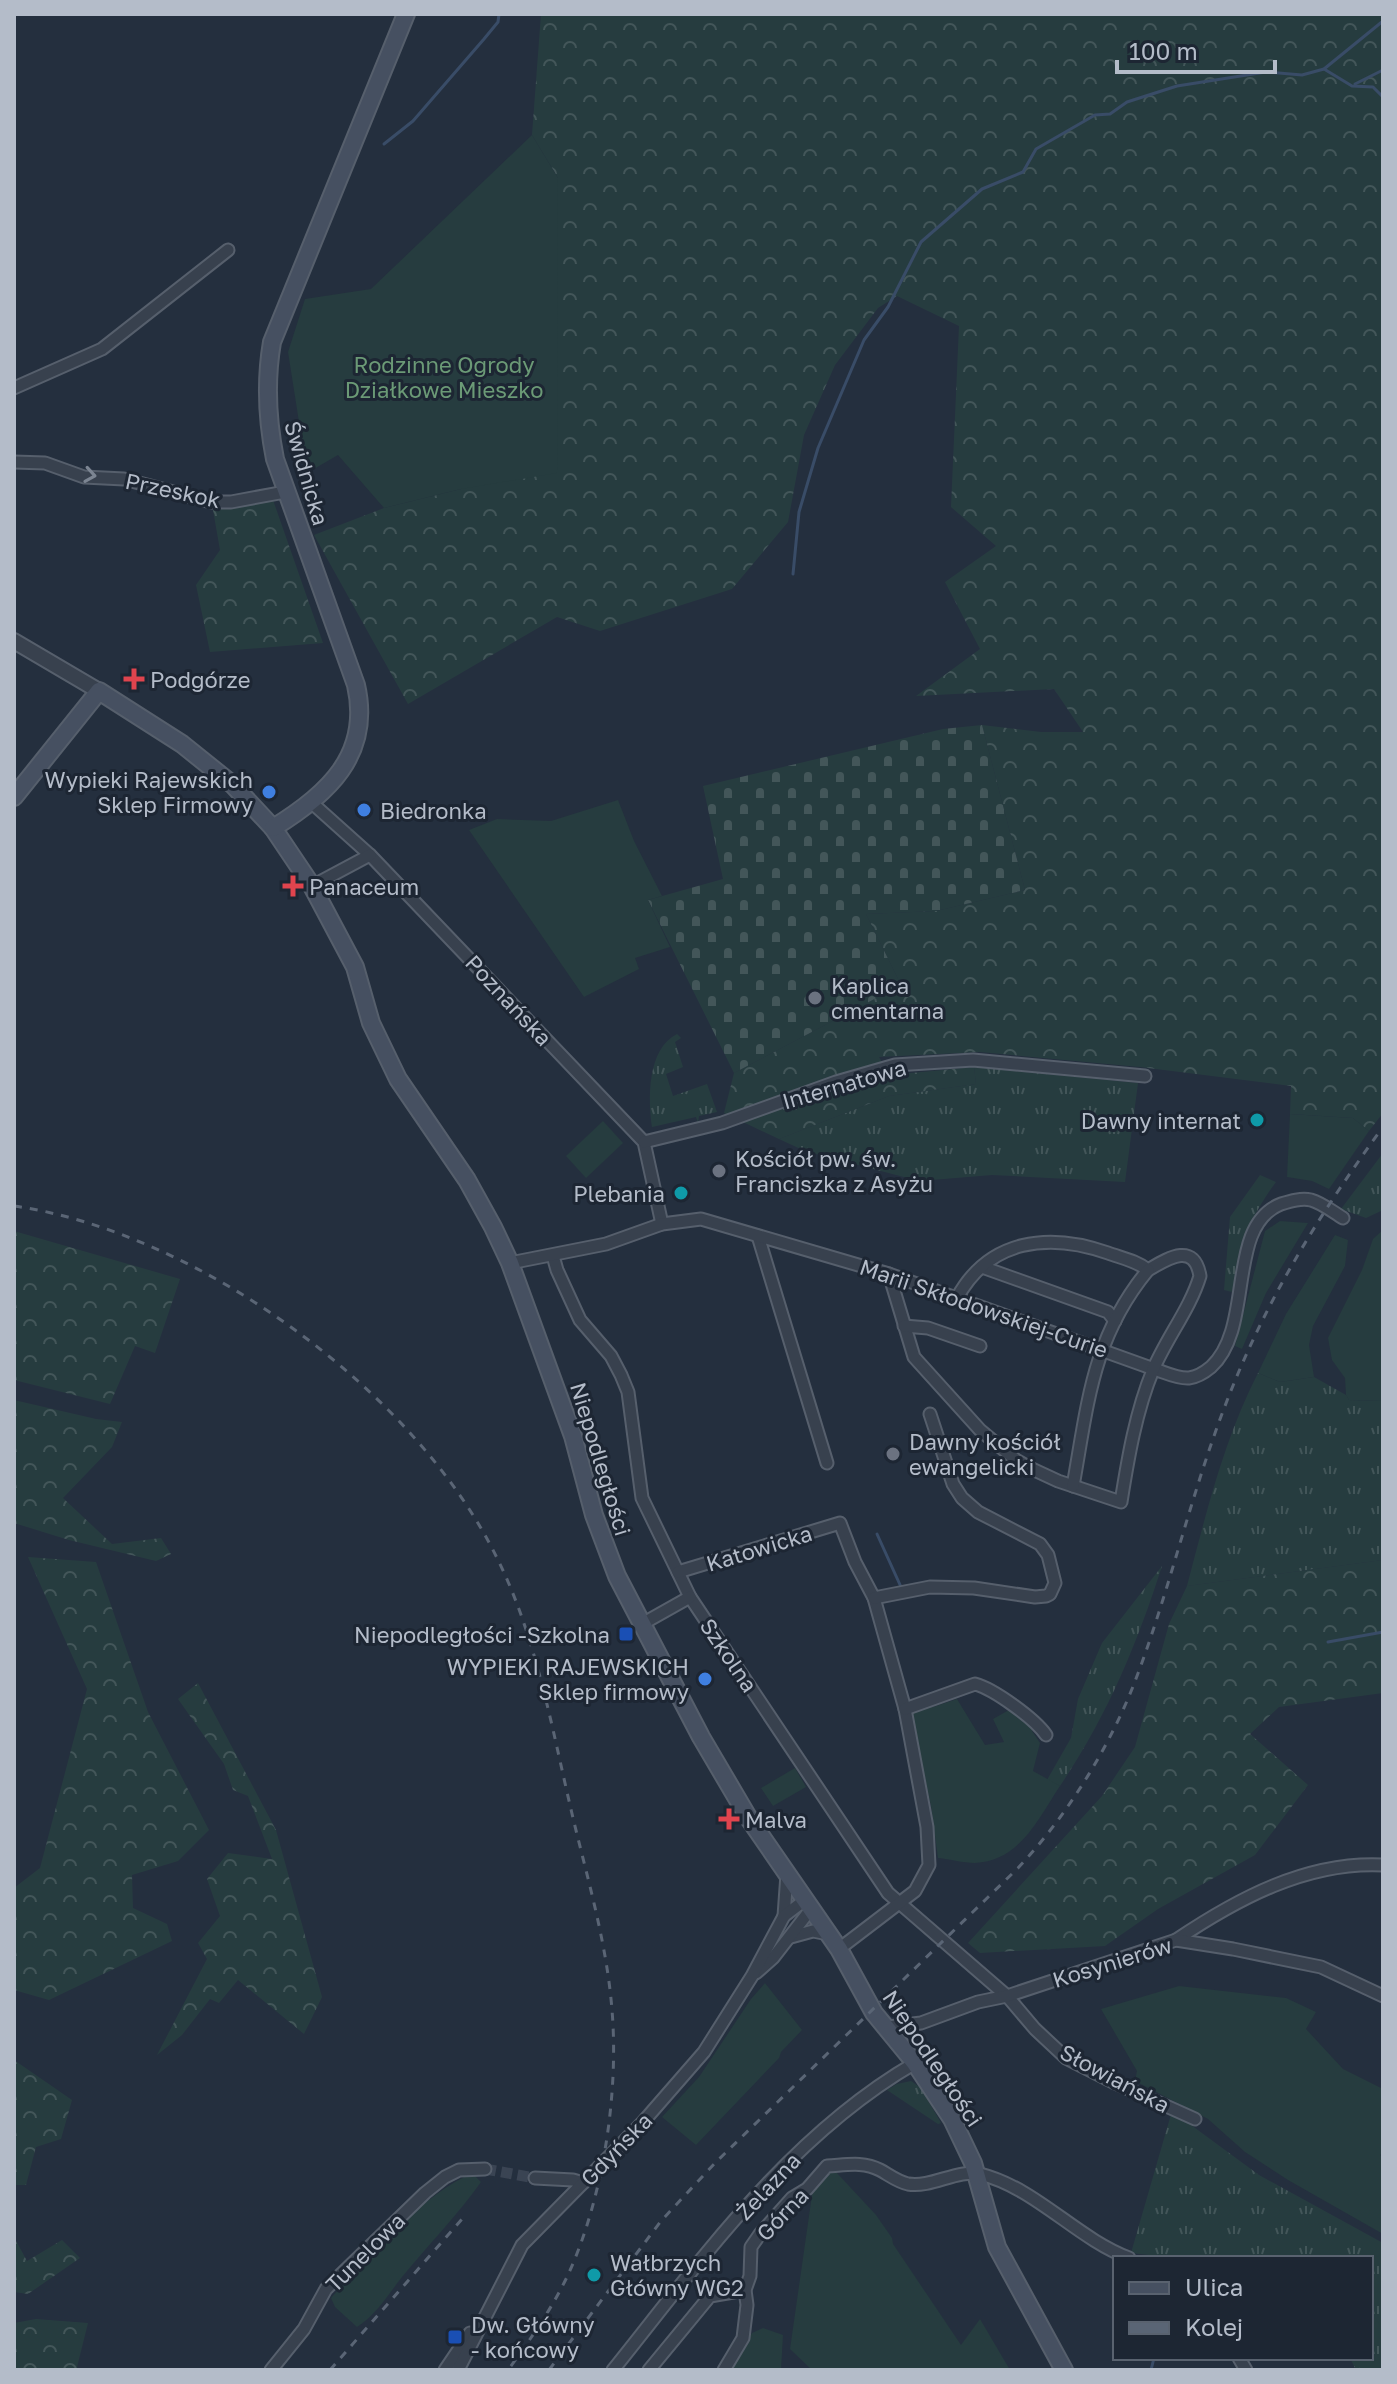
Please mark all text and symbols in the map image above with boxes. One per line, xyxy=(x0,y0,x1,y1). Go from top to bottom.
scale bar xyxy=(1117,24,1275,74)
text: 100 m xyxy=(1129,36,1198,65)
park label: Rodzinne Ogrody Działkowe Mieszko xyxy=(345,351,543,403)
street label: Świdnicka xyxy=(279,418,335,528)
one-way arrow xyxy=(83,466,97,483)
street label: Przeskok xyxy=(123,467,223,513)
place label: Podgórze xyxy=(150,666,250,693)
marker: Podgórze xyxy=(125,670,143,688)
place label: Wypieki Rajewskich Sklep Firmowy xyxy=(45,766,253,818)
marker: Wypieki Rajewskich Sklep Firmowy xyxy=(260,783,278,801)
place label: Biedronka xyxy=(380,797,487,824)
marker: Biedronka xyxy=(355,801,373,819)
place label: Panaceum xyxy=(309,873,419,900)
marker: Panaceum xyxy=(284,877,302,895)
street label: Poznańska xyxy=(460,949,558,1051)
place label: Kaplica cmentarna xyxy=(831,972,944,1024)
marker: Kaplica cmentarna xyxy=(806,989,824,1007)
street label: Internatowa xyxy=(779,1053,909,1115)
place label: Dawny internat xyxy=(1081,1107,1241,1134)
marker: Dawny internat xyxy=(1248,1111,1266,1129)
place label: Kościół pw. św. Franciszka z Asyżu xyxy=(735,1145,933,1197)
marker: Kościół pw. św. Franciszka z Asyżu xyxy=(710,1162,728,1180)
place label: Plebania xyxy=(573,1180,665,1207)
marker: Plebania xyxy=(672,1184,690,1202)
street label: Marii Skłodowskiej-Curie xyxy=(856,1253,1112,1363)
street label: Niepodległości xyxy=(565,1379,637,1539)
place label: Dawny kościół ewangelicki xyxy=(909,1428,1061,1480)
marker: Dawny kościół ewangelicki xyxy=(884,1445,902,1463)
street label: Katowicka xyxy=(703,1519,815,1577)
street label: Szkolna xyxy=(695,1613,763,1697)
place label: Niepodległości -Szkolna xyxy=(354,1621,610,1648)
marker: Niepodległości -Szkolna xyxy=(617,1625,635,1643)
place label: WYPIEKI RAJEWSKICH Sklep firmowy xyxy=(447,1653,689,1705)
marker: WYPIEKI RAJEWSKICH Sklep firmowy xyxy=(696,1670,714,1688)
place label: Malva xyxy=(745,1806,807,1833)
marker: Malva xyxy=(720,1810,738,1828)
street label: Kosynierów xyxy=(1049,1931,1175,1993)
street label: Niepodległości xyxy=(877,1985,989,2131)
street label: Słowiańska xyxy=(1056,2038,1174,2118)
street label: Gdyńska xyxy=(575,2107,657,2191)
street label: Żelazna xyxy=(730,2147,806,2225)
street label: Górna xyxy=(750,2182,814,2246)
street label: Tunelowa xyxy=(320,2207,410,2297)
place label: Wałbrzych Główny WG2 xyxy=(610,2249,744,2301)
legend xyxy=(1113,2256,1373,2360)
marker: Wałbrzych Główny WG2 xyxy=(585,2266,603,2284)
text: Ulica xyxy=(1185,2272,1243,2301)
place label: Dw. Główny - końcowy xyxy=(471,2311,595,2363)
text: Kolej xyxy=(1185,2312,1243,2341)
marker: Dw. Główny - końcowy xyxy=(446,2328,464,2346)

